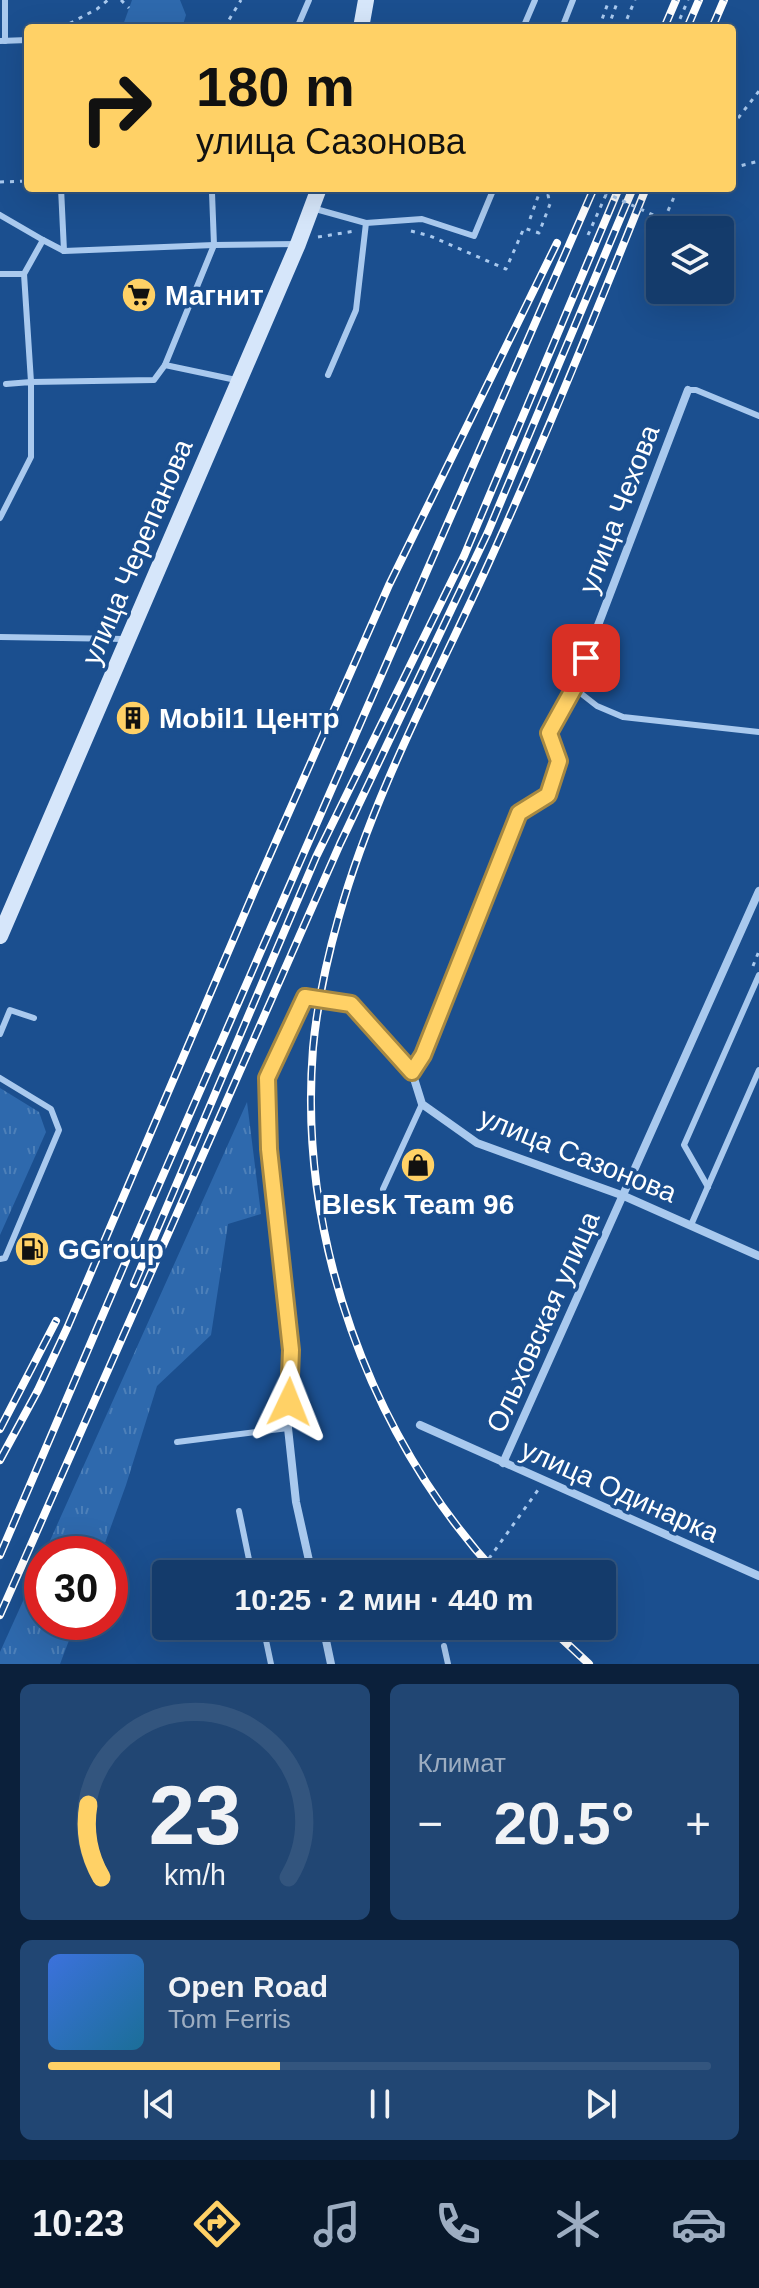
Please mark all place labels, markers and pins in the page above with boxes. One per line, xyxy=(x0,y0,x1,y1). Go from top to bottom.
supermarket icon: Магнит xyxy=(120,276,158,314)
place label: Магнит xyxy=(165,280,264,311)
pin xyxy=(552,624,620,692)
building icon: Mobil1 Центр xyxy=(114,699,152,737)
place label: Mobil1 Центр xyxy=(159,703,340,734)
shop icon: Blesk Team 96 xyxy=(399,1146,437,1184)
place label: Blesk Team 96 xyxy=(322,1189,514,1220)
fuel station icon: GGroup xyxy=(13,1230,51,1268)
place label: GGroup xyxy=(58,1234,164,1265)

